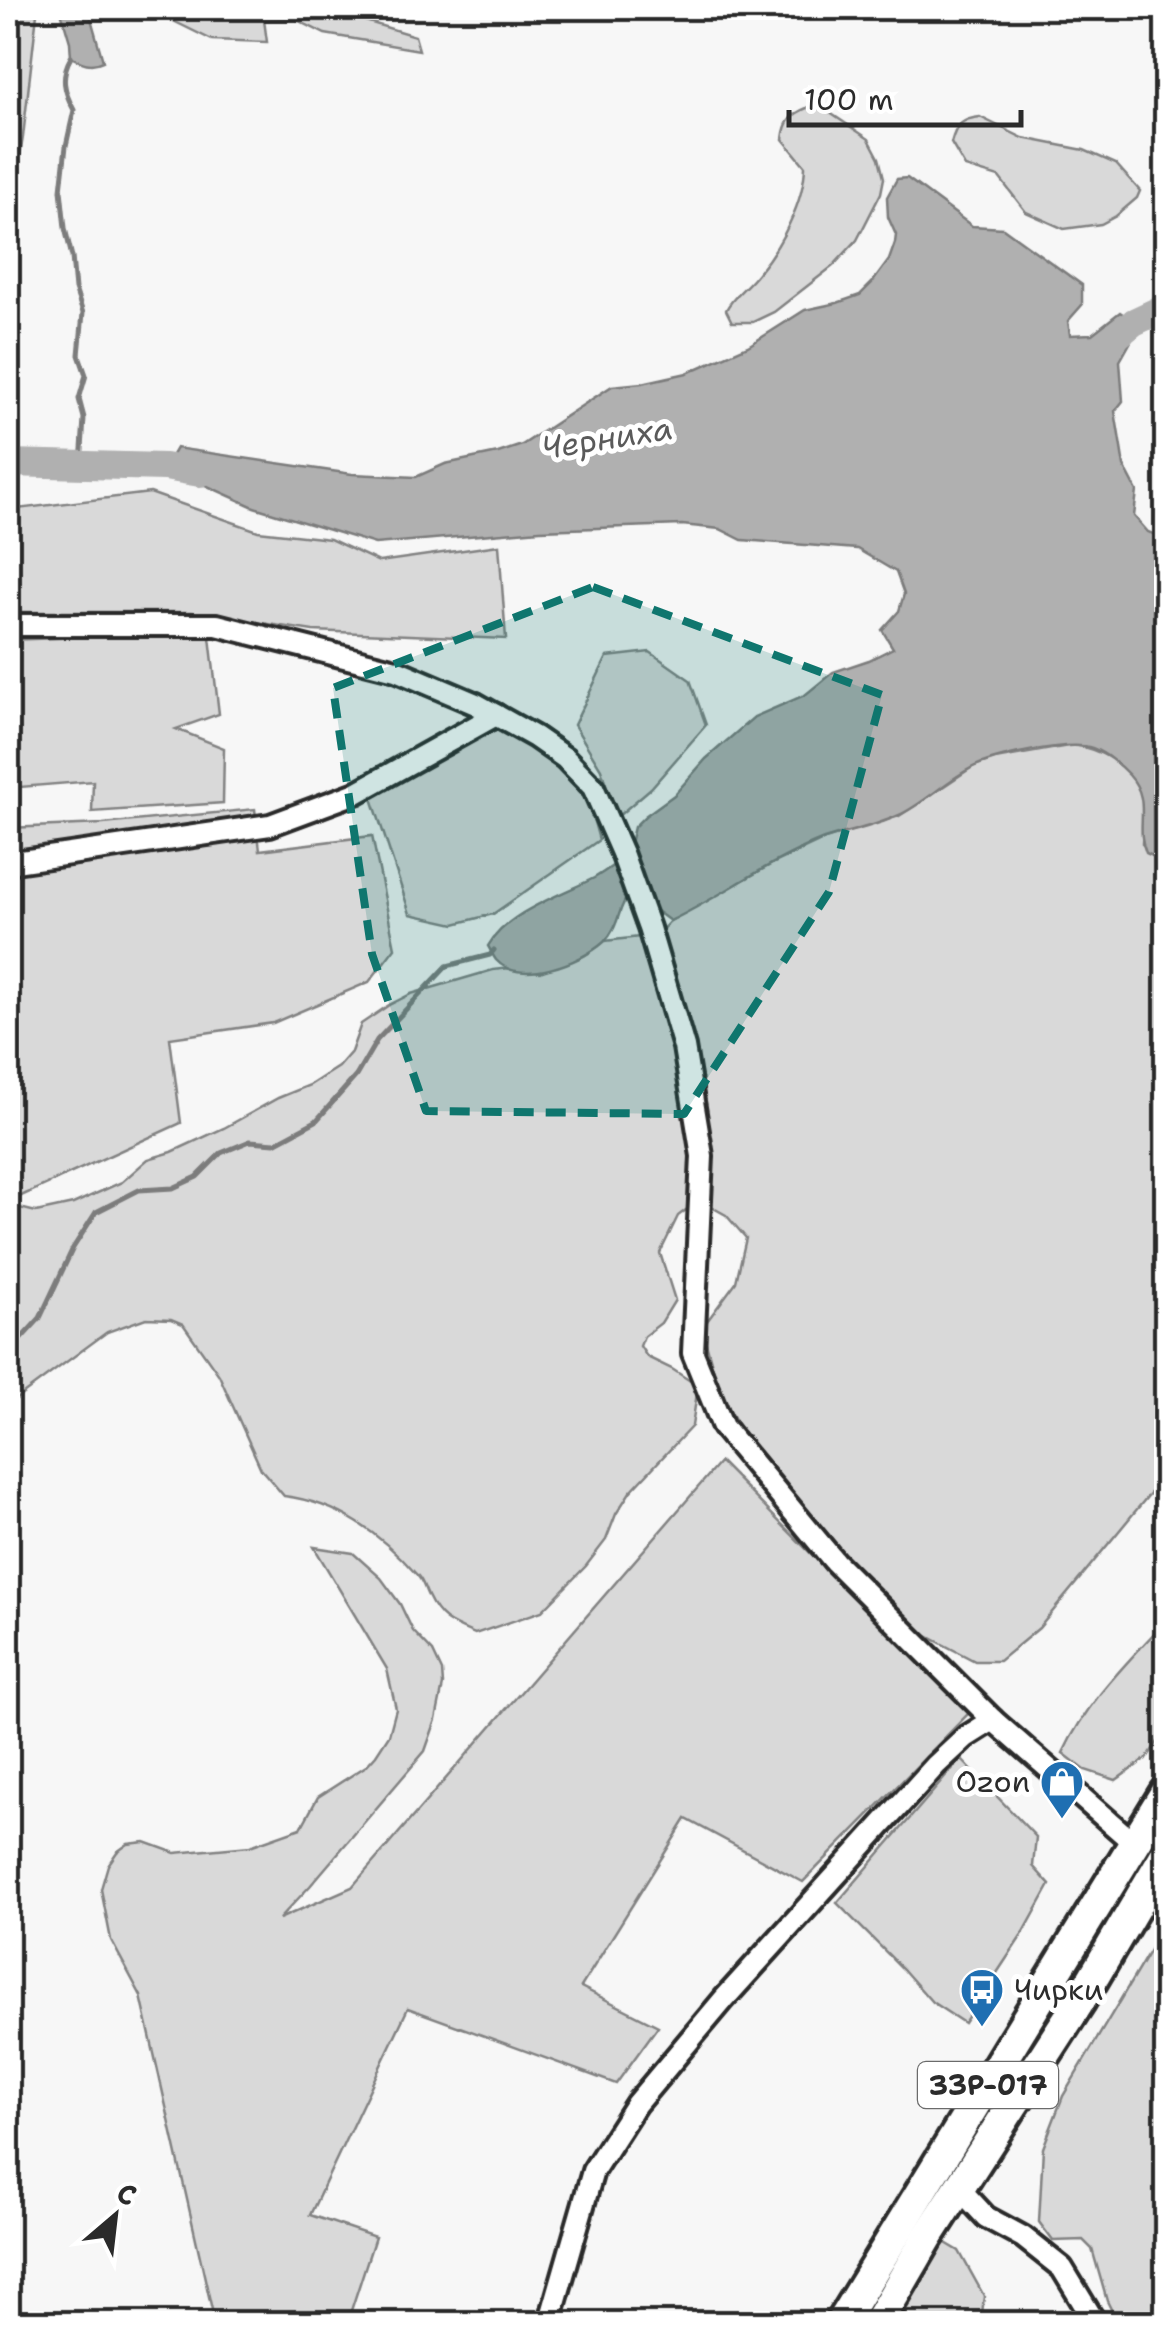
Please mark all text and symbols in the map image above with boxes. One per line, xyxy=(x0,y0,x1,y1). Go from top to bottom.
scale bar xyxy=(789,65,1022,127)
text: 100 m xyxy=(804,79,894,120)
water label: Черниха xyxy=(538,406,675,469)
shop icon: Ozon xyxy=(1039,1759,1085,1820)
place label: Ozon xyxy=(955,1761,1030,1802)
bus stop icon: Чирки xyxy=(959,1967,1005,2028)
place label: Чирки xyxy=(1014,1969,1103,2010)
road number: 33Р-017 xyxy=(918,2062,1058,2108)
north arrow xyxy=(65,2166,165,2266)
text: С xyxy=(110,2173,143,2215)

